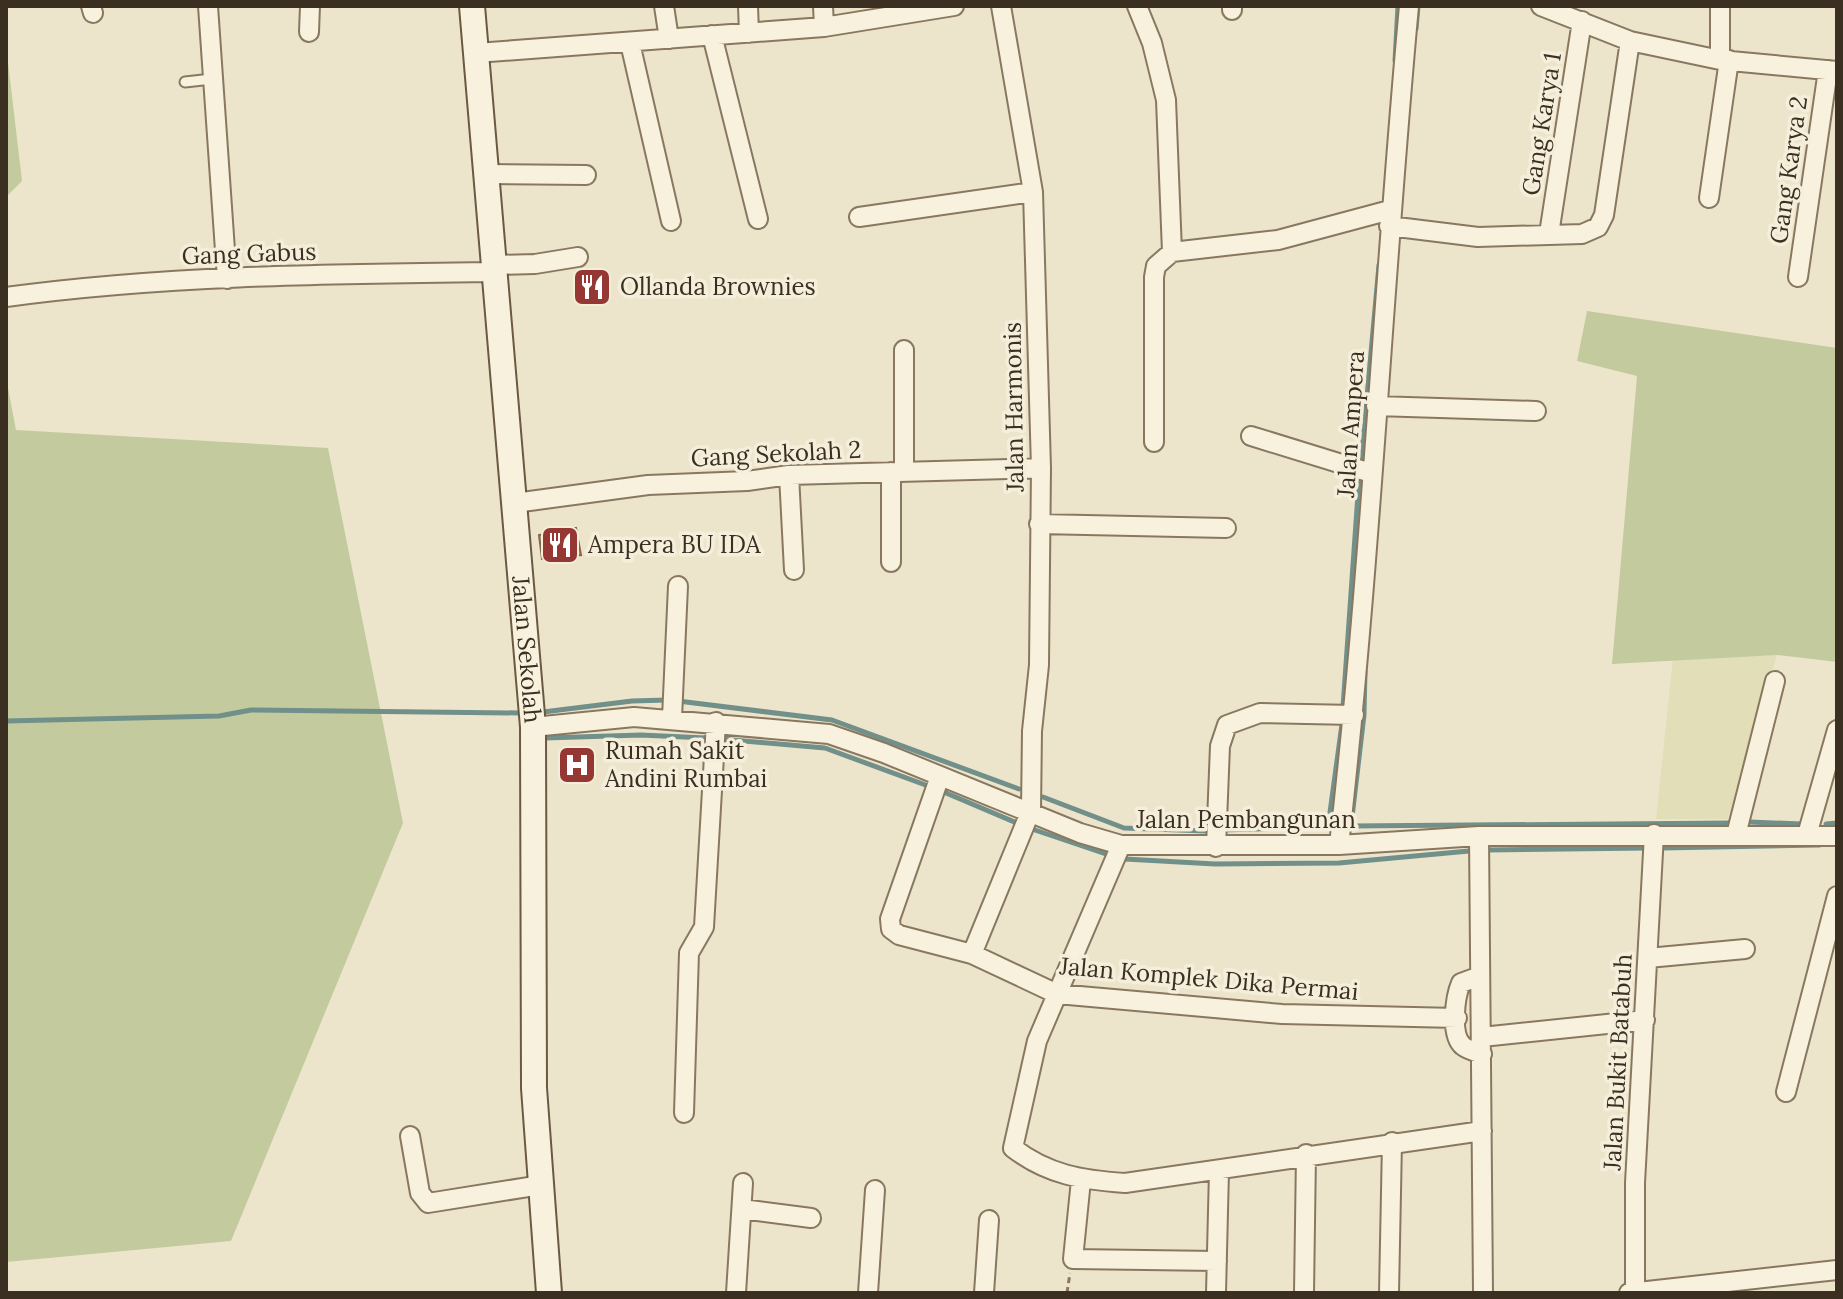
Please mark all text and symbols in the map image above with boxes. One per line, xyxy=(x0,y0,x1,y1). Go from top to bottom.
street label: Gang Karya 1 xyxy=(1515,50,1568,198)
street label: Gang Karya 2 xyxy=(1763,94,1814,246)
street label: Gang Gabus xyxy=(181,236,317,271)
restaurant icon: Ollanda Brownies xyxy=(571,266,613,308)
place label: Ollanda Brownies xyxy=(620,271,816,302)
street label: Jalan Harmonis xyxy=(997,322,1030,493)
street label: Jalan Ampera xyxy=(1330,349,1371,499)
street label: Gang Sekolah 2 xyxy=(690,434,862,473)
restaurant icon: Ampera BU IDA xyxy=(539,524,581,566)
place label: Ampera BU IDA xyxy=(587,529,761,560)
street label: Jalan Sekolah xyxy=(505,574,549,724)
place label: Rumah Sakit Andini Rumbai xyxy=(604,735,767,794)
hospital icon: Rumah Sakit Andini Rumbai xyxy=(556,744,598,786)
street label: Jalan Pembangunan xyxy=(1135,804,1356,835)
street label: Jalan Komplek Dika Permai xyxy=(1057,950,1360,1007)
street label: Jalan Bukit Batabuh xyxy=(1596,953,1639,1172)

